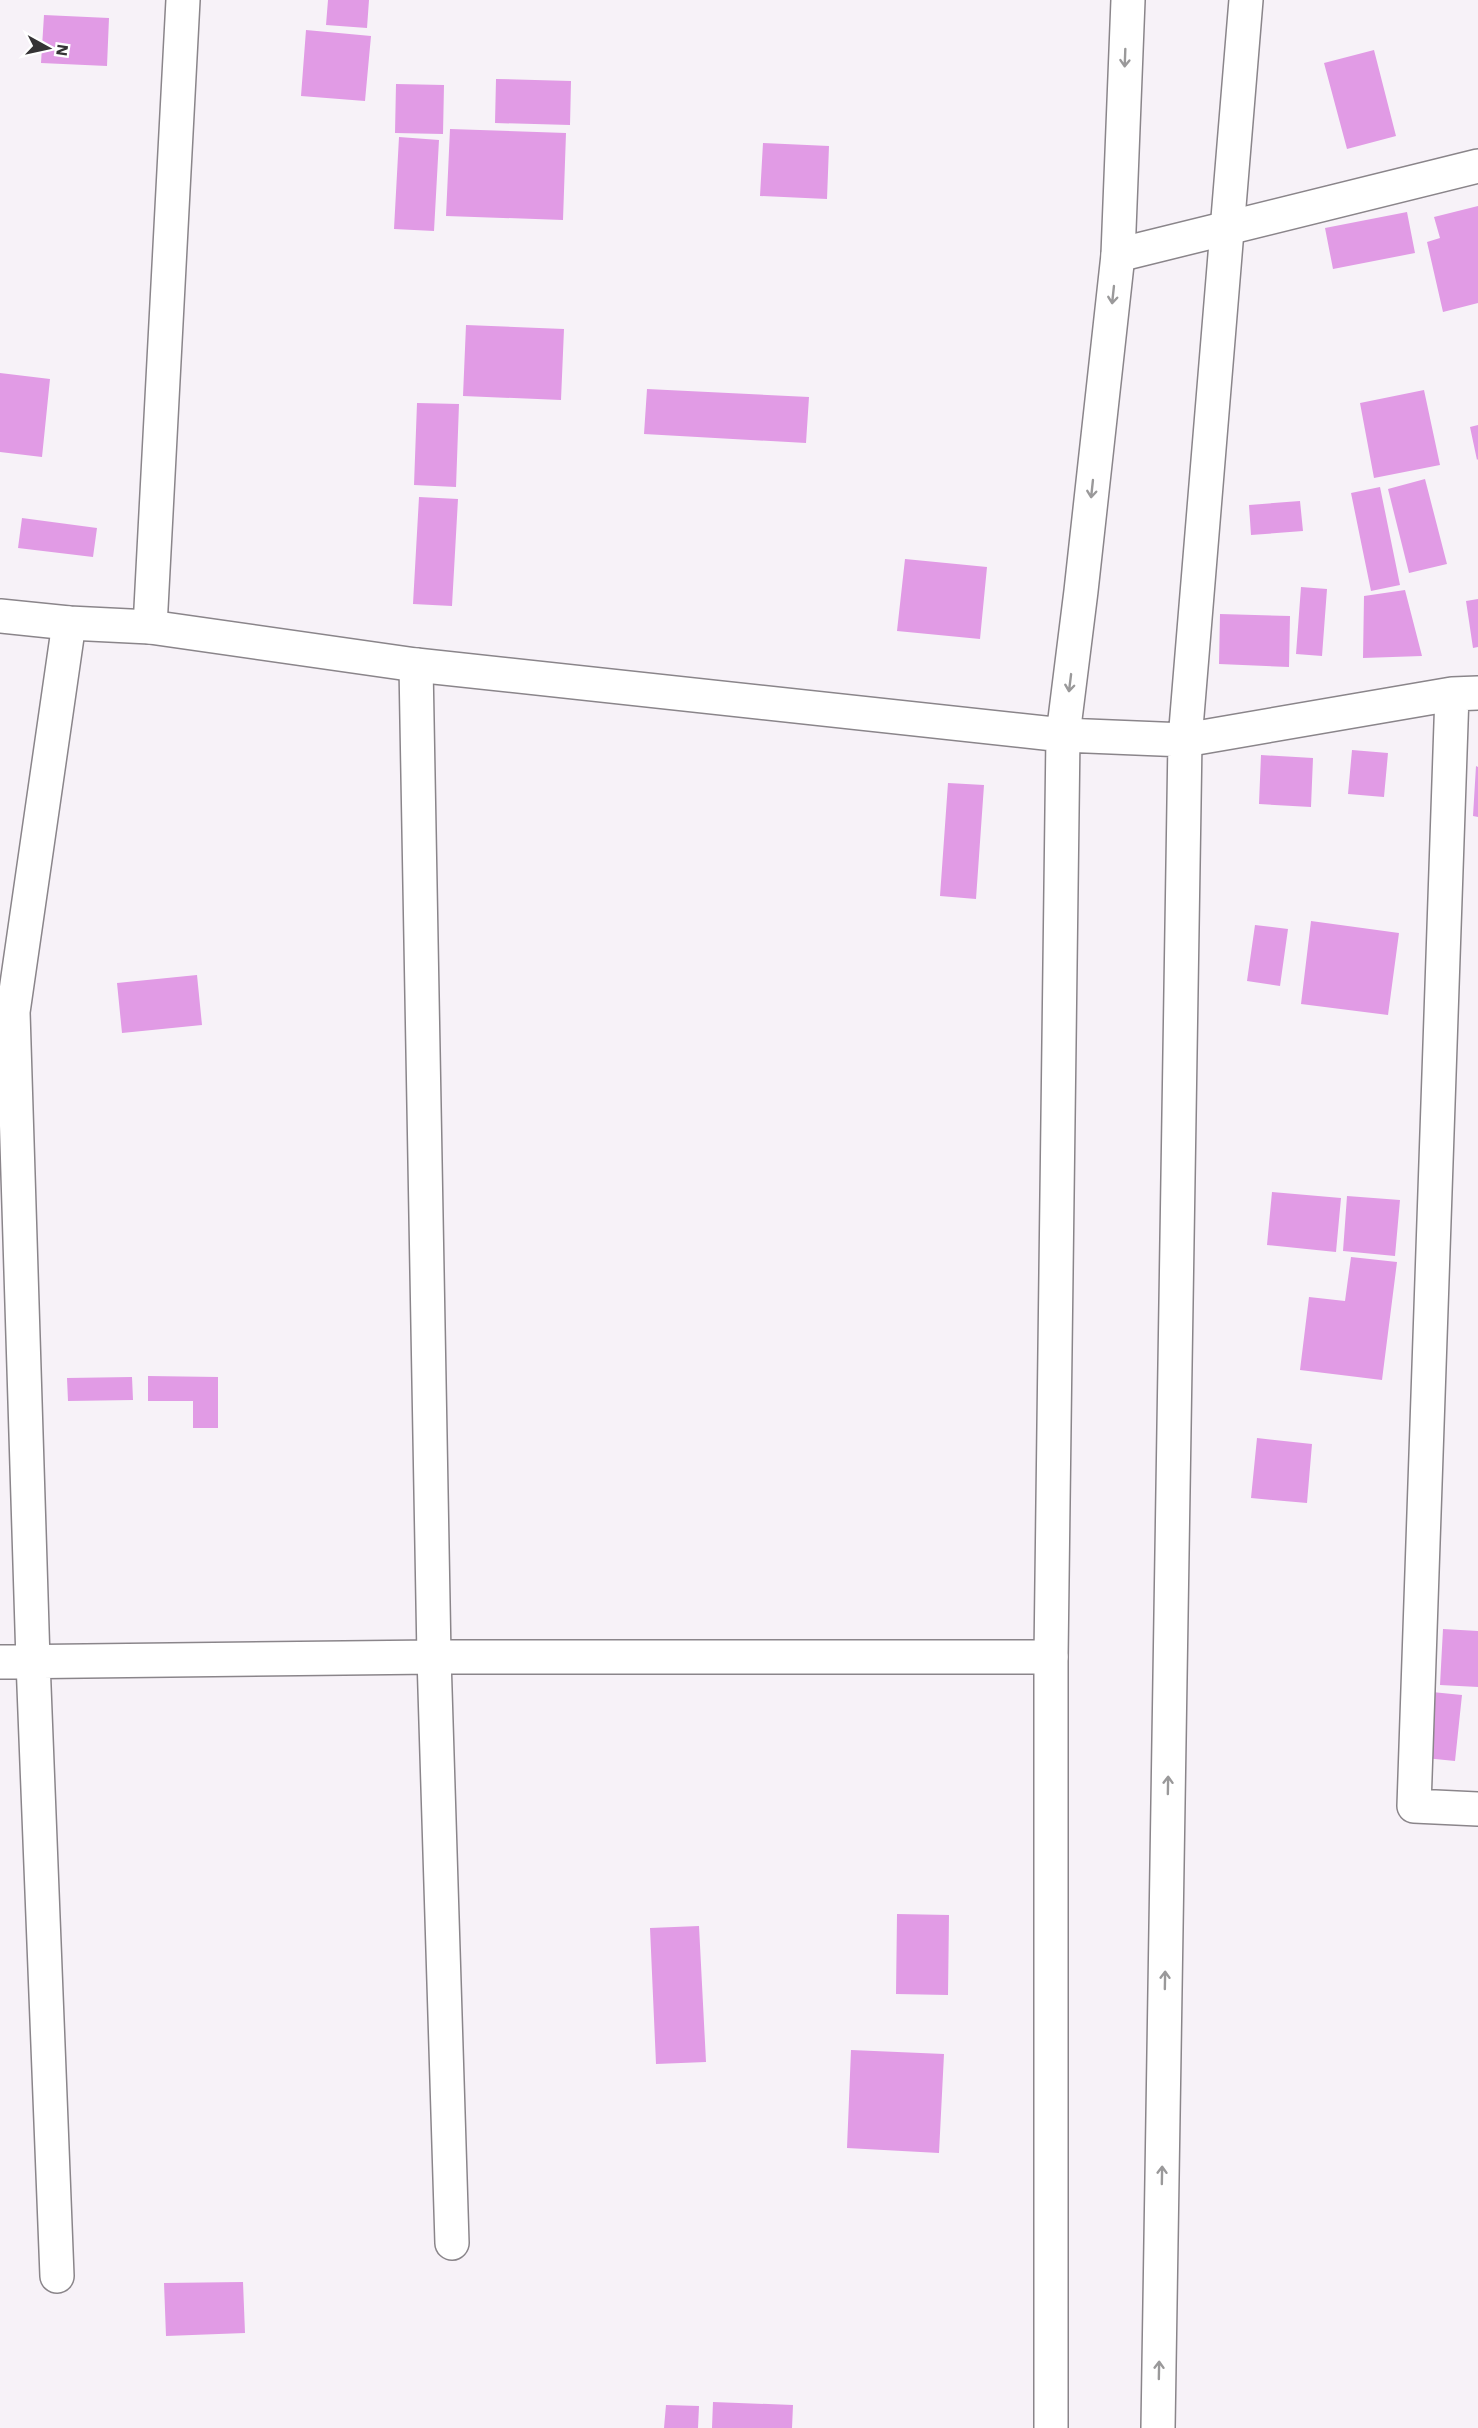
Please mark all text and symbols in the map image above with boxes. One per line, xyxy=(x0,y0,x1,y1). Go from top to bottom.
north arrow xyxy=(18,18,78,78)
text: N xyxy=(52,43,73,57)
one-way arrow xyxy=(1120,48,1131,68)
one-way arrow xyxy=(1108,285,1119,305)
one-way arrow xyxy=(1087,479,1098,498)
one-way arrow xyxy=(1064,672,1075,692)
one-way arrow xyxy=(1163,1775,1174,1795)
one-way arrow xyxy=(1160,1970,1171,1990)
one-way arrow xyxy=(1157,2165,1168,2185)
one-way arrow xyxy=(1154,2360,1165,2380)

